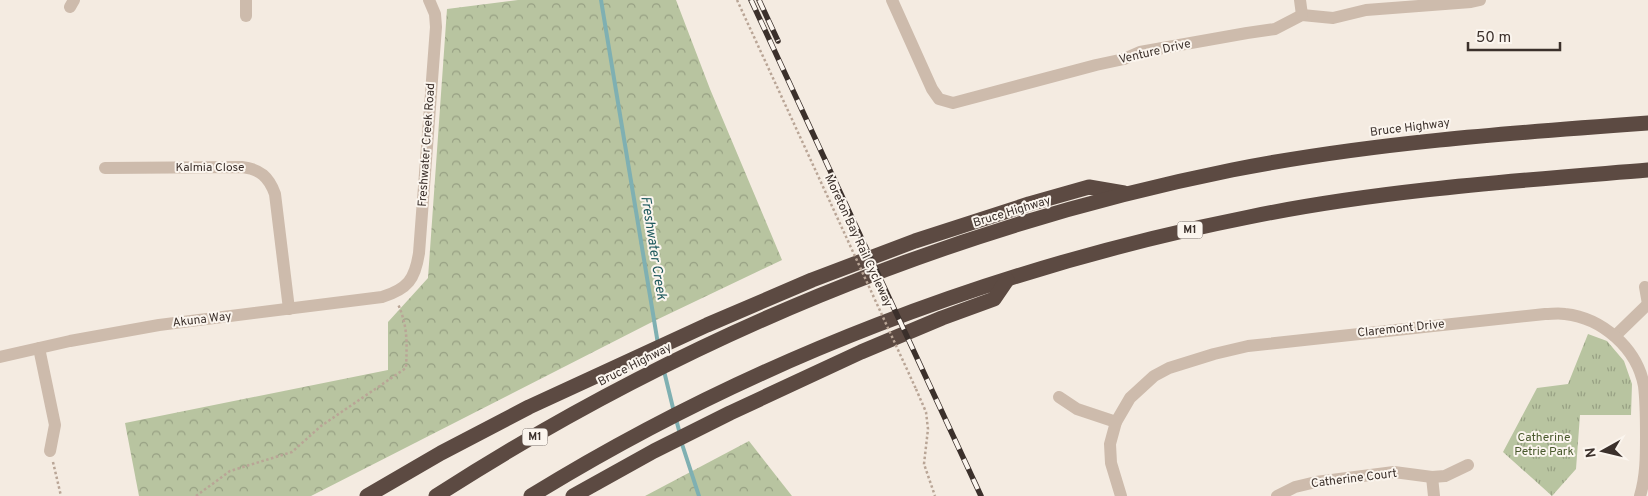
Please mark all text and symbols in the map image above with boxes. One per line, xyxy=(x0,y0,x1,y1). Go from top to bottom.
scale bar xyxy=(1468,20,1560,52)
text: 50 m xyxy=(1476,29,1511,48)
street label: Venture Drive xyxy=(1118,36,1192,68)
street label: Freshwater Creek Road xyxy=(415,83,439,207)
street label: Bruce Highway xyxy=(1369,115,1451,141)
street label: Kalmia Close xyxy=(176,160,245,176)
street label: Moreton Bay Rail Cycleway xyxy=(820,172,896,310)
street label: Bruce Highway xyxy=(971,193,1053,231)
water label: Freshwater Creek xyxy=(636,195,670,302)
road number: M1 xyxy=(1178,222,1202,238)
street label: Akuna Way xyxy=(172,308,232,332)
street label: Claremont Drive xyxy=(1357,316,1445,342)
street label: Bruce Highway xyxy=(596,340,674,390)
north arrow xyxy=(1578,426,1628,476)
road number: M1 xyxy=(522,428,548,446)
park label: Catherine Petrie Park xyxy=(1514,430,1574,460)
text: N xyxy=(1582,446,1601,459)
street label: Catherine Court xyxy=(1310,466,1398,492)

